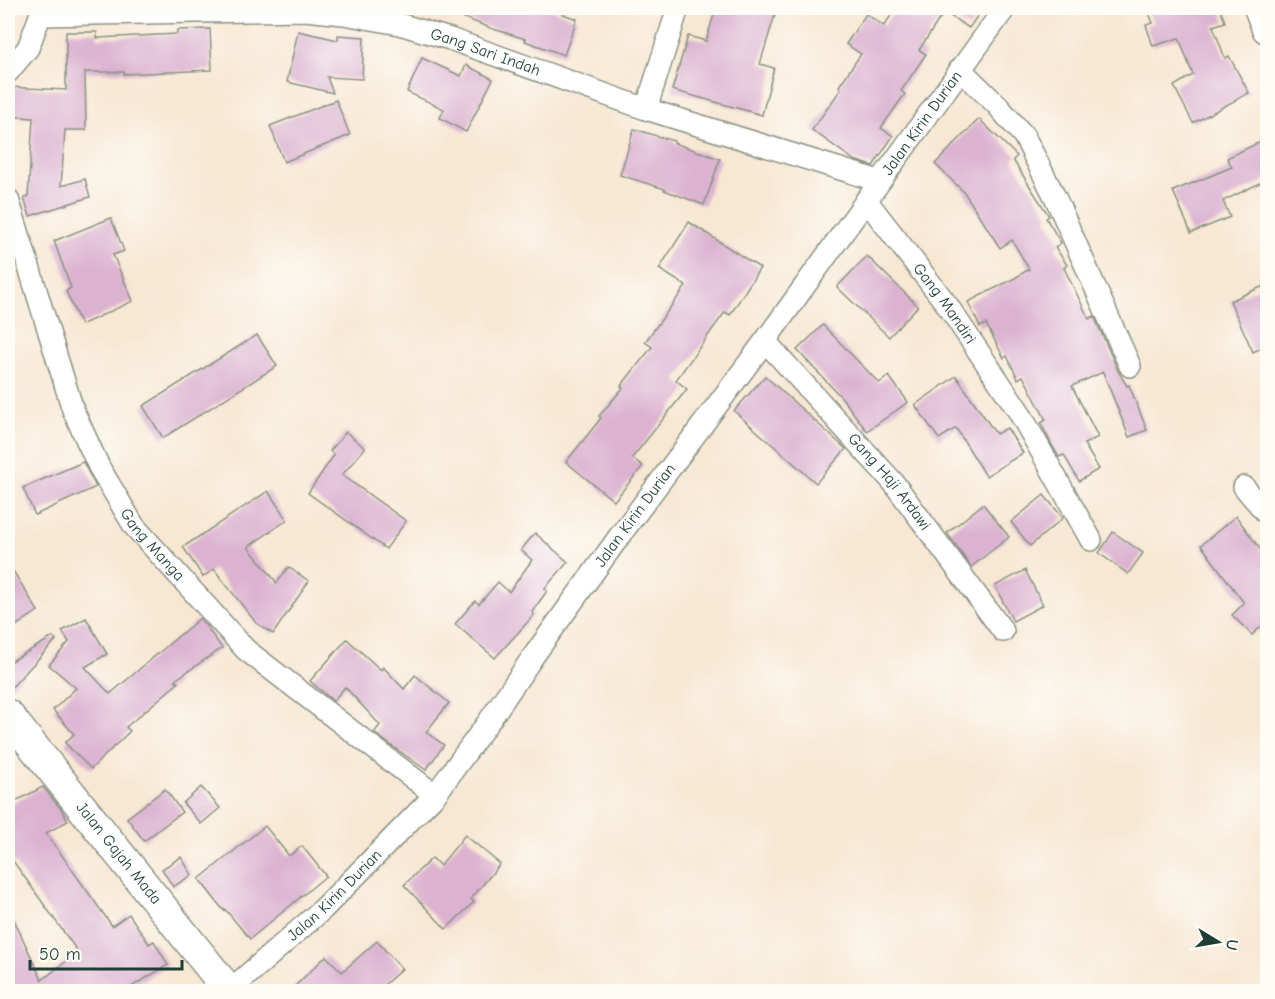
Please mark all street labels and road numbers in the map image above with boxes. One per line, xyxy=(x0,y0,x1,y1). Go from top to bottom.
street label: Gang Sari Indah xyxy=(428,25,543,80)
street label: Jalan Kirin Durian xyxy=(879,68,966,178)
street label: Gang Mandiri xyxy=(909,260,980,347)
street label: Gang Haji Ardawi xyxy=(844,430,934,534)
street label: Jalan Kirin Durian xyxy=(591,460,679,570)
street label: Gang Manga xyxy=(117,505,188,585)
street label: Jalan Gajah Mada xyxy=(72,798,165,908)
street label: Jalan Kirin Durian xyxy=(284,846,385,945)

